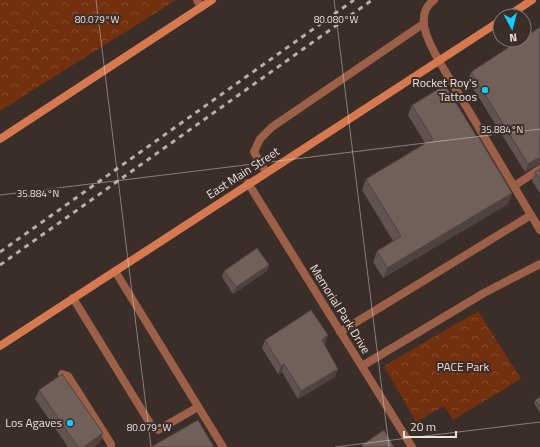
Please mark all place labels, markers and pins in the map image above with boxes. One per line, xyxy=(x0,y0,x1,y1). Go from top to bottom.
place label: Rocket Roy's Tattoos xyxy=(412,73,477,106)
marker: Rocket Roy's Tattoos xyxy=(480,85,490,95)
place label: Los Agaves xyxy=(5,413,62,432)
marker: Los Agaves xyxy=(65,418,75,428)

